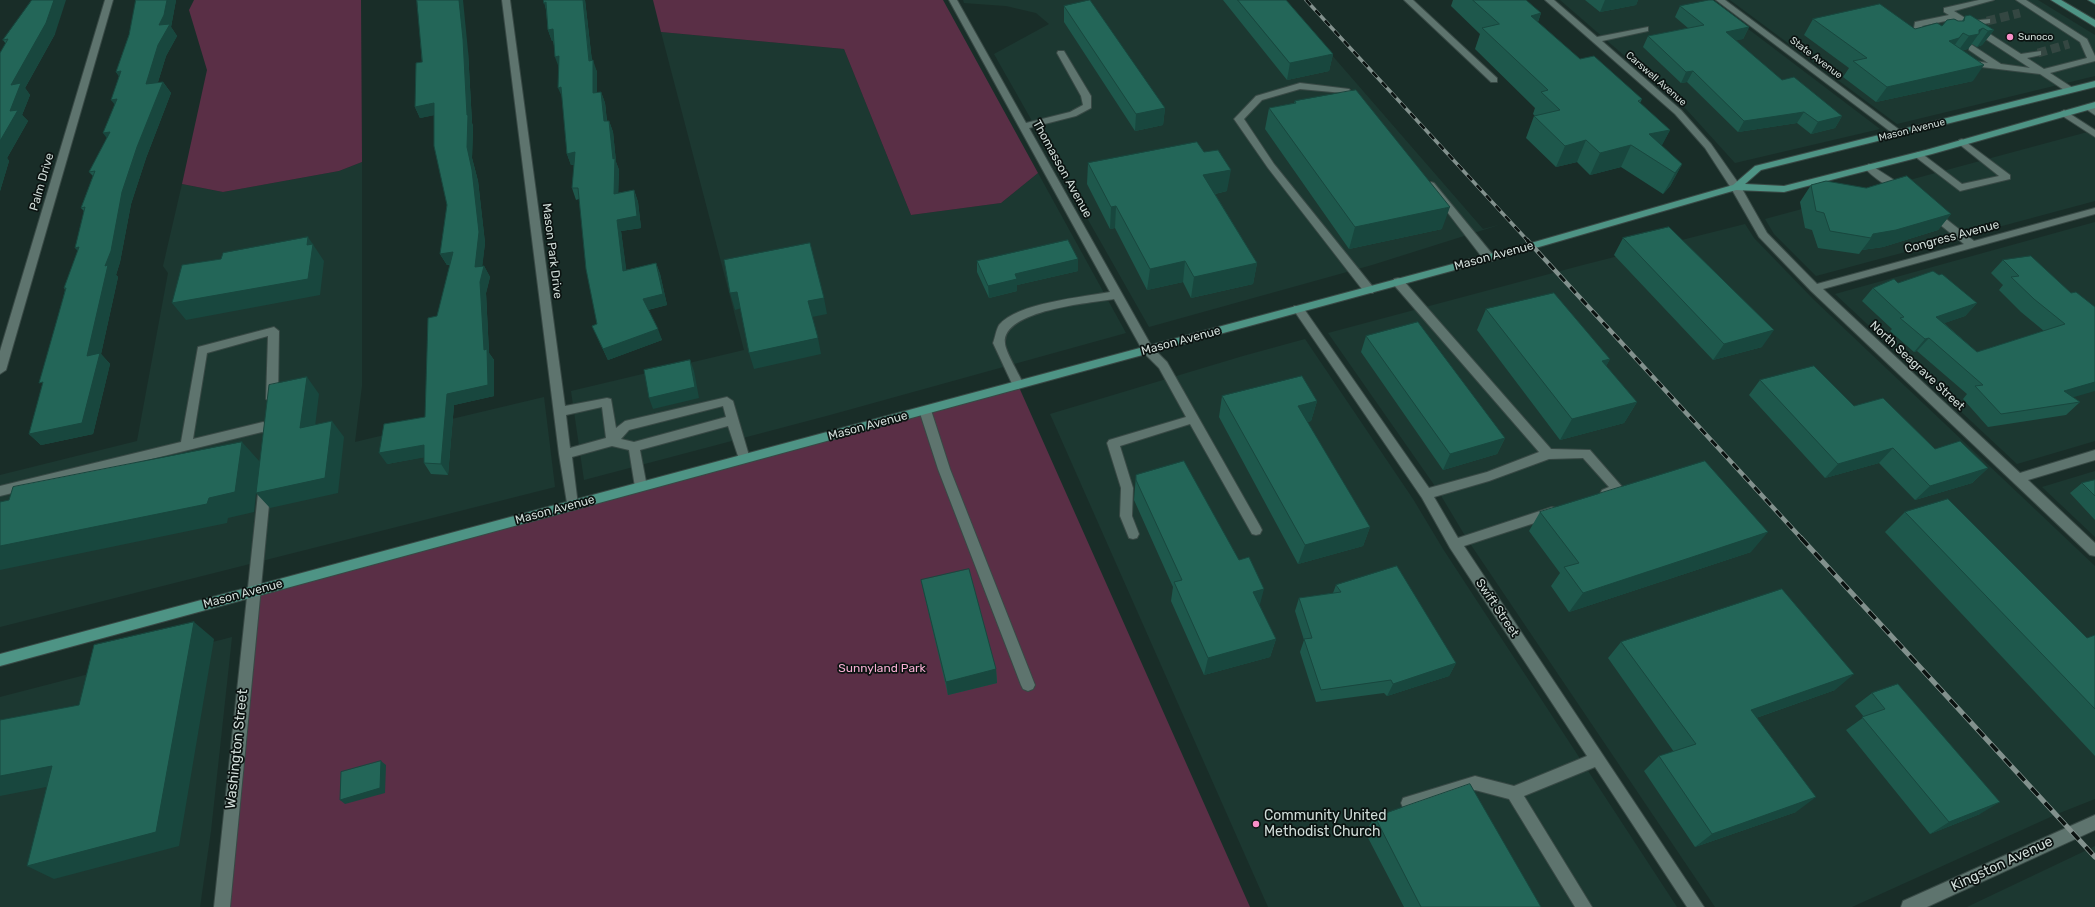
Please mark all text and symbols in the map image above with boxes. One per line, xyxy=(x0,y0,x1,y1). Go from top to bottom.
place label: Sunoco xyxy=(2018,31,2053,43)
marker: Sunoco xyxy=(2005,32,2015,42)
street label: State Avenue xyxy=(1787,34,1845,82)
street label: Carswell Avenue xyxy=(1623,49,1689,109)
street label: Mason Avenue xyxy=(1878,116,1946,144)
street label: Thomasson Avenue xyxy=(1029,118,1095,220)
street label: Palm Drive xyxy=(27,151,57,213)
street label: Mason Park Drive xyxy=(539,202,565,300)
street label: Congress Avenue xyxy=(1903,217,2001,257)
street label: Mason Avenue xyxy=(1453,239,1535,273)
street label: North Seagrave Street xyxy=(1867,318,1967,414)
street label: Mason Avenue xyxy=(1140,324,1222,358)
street label: Mason Avenue xyxy=(827,409,909,443)
street label: Mason Avenue xyxy=(514,493,596,527)
street label: Swift Street xyxy=(1472,576,1522,640)
street label: Mason Avenue xyxy=(202,577,284,611)
park label: Sunnyland Park xyxy=(838,662,926,676)
street label: Washington Street xyxy=(222,688,252,810)
place label: Community United Methodist Church xyxy=(1264,808,1387,840)
marker: Community United Methodist Church xyxy=(1251,819,1261,829)
street label: Kingston Avenue xyxy=(1948,833,2056,895)

